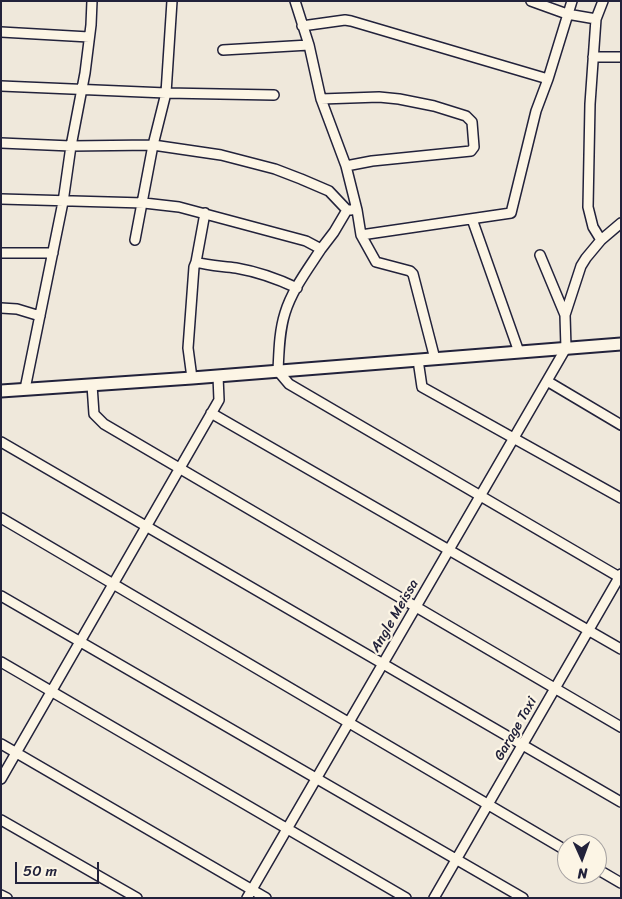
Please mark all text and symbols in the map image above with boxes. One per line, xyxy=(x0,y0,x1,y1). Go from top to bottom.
street label: Angle Meissa xyxy=(367,577,423,655)
street label: Garage Taxi xyxy=(491,694,541,764)
north arrow xyxy=(557,834,607,884)
scale bar xyxy=(18,852,101,884)
text: 50 m xyxy=(23,858,57,884)
text: N xyxy=(577,861,588,886)

